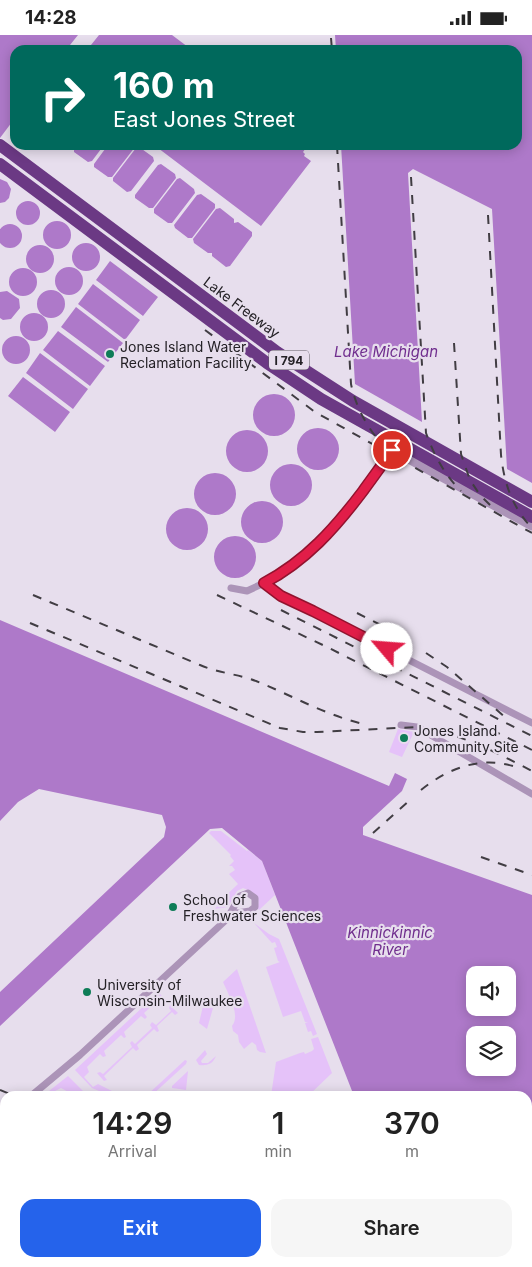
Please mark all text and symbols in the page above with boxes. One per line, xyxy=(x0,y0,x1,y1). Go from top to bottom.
text: 14:28 xyxy=(25,6,77,29)
text: 160 m xyxy=(113,64,215,106)
icon: right xyxy=(30,65,95,130)
text: East Jones Street xyxy=(113,106,295,132)
street label: Lake Freeway xyxy=(200,273,284,341)
place label: Jones Island Water Reclamation Facility xyxy=(120,338,252,371)
water label: Lake Michigan xyxy=(334,342,438,361)
marker: Jones Island Water Reclamation Facility xyxy=(104,348,116,360)
road number: I 794 xyxy=(269,351,309,369)
pin xyxy=(371,429,413,471)
icon: arrive xyxy=(378,436,406,464)
position arrow xyxy=(360,622,412,674)
place label: Jones Island Community Site xyxy=(414,722,519,755)
marker: Jones Island Community Site xyxy=(398,732,410,744)
place label: School of Freshwater Sciences xyxy=(183,891,321,924)
marker: School of Freshwater Sciences xyxy=(167,901,179,913)
water label: Kinnickinnic River xyxy=(347,923,433,959)
map controls xyxy=(466,966,516,1076)
button: sound xyxy=(466,966,516,1016)
place label: University of Wisconsin-Milwaukee xyxy=(97,976,242,1009)
marker: University of Wisconsin-Milwaukee xyxy=(81,986,93,998)
button: layers xyxy=(466,1026,516,1076)
text: 14:29 xyxy=(92,1105,172,1141)
text: 1 xyxy=(272,1105,285,1141)
text: 370 xyxy=(384,1105,440,1141)
text: Arrival xyxy=(108,1141,157,1161)
text: min xyxy=(265,1141,292,1161)
text: m xyxy=(405,1141,419,1161)
button: Exit xyxy=(20,1199,261,1257)
button: Share xyxy=(271,1199,512,1257)

